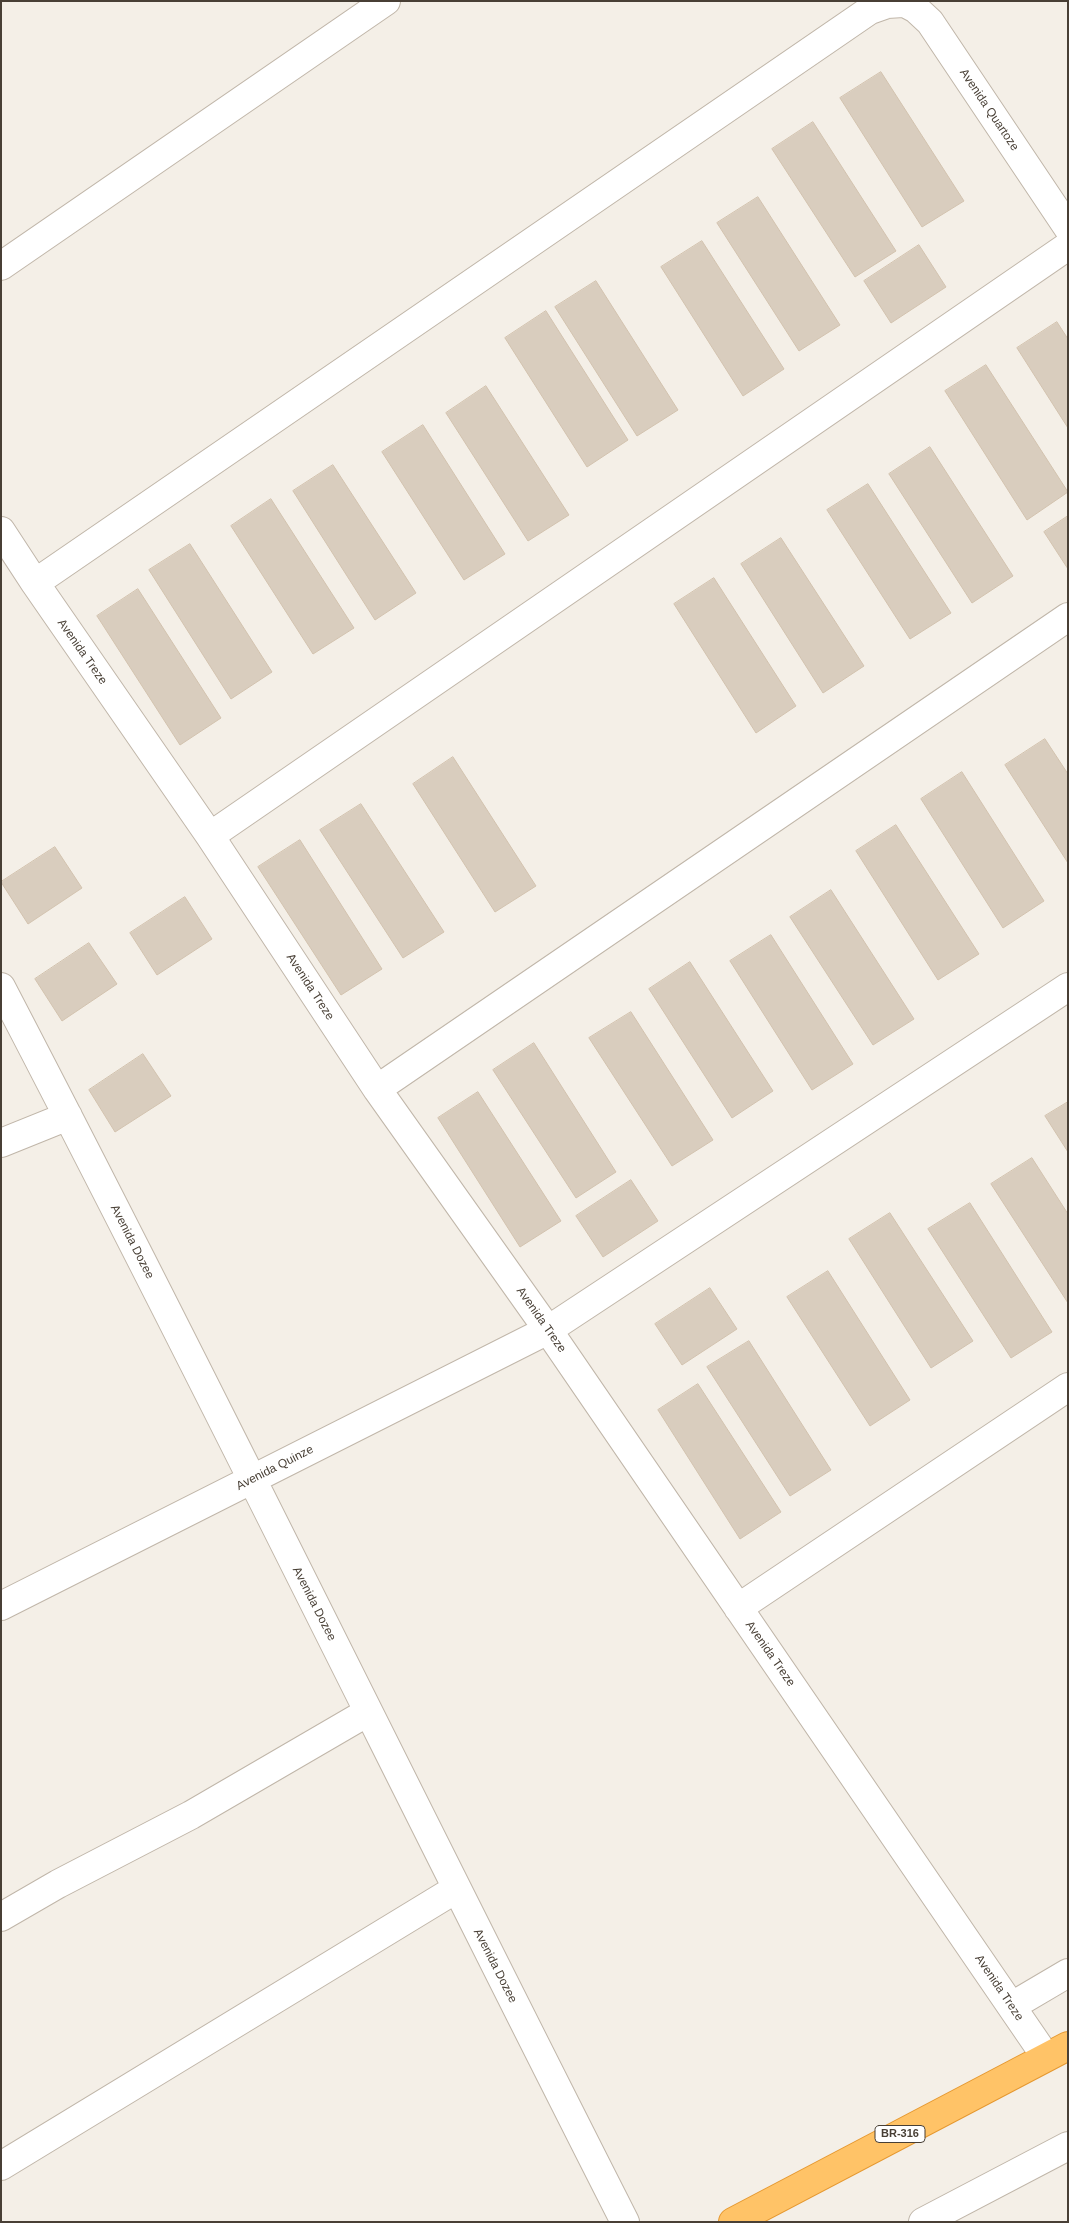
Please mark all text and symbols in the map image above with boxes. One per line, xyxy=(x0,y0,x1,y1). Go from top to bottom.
street label: Avenida Quartoze xyxy=(956,66,1022,154)
street label: Avenida Treze xyxy=(54,616,110,688)
street label: Avenida Treze xyxy=(283,951,337,1023)
street label: Avenida Dozee xyxy=(107,1203,157,1281)
street label: Avenida Treze xyxy=(513,1284,569,1356)
street label: Avenida Quinze xyxy=(234,1442,316,1494)
street label: Avenida Dozee xyxy=(289,1565,339,1643)
street label: Avenida Treze xyxy=(742,1618,798,1690)
street label: Avenida Dozee xyxy=(470,1927,520,2005)
street label: Avenida Treze xyxy=(972,1952,1026,2024)
road number: BR-316 xyxy=(875,2126,925,2142)

